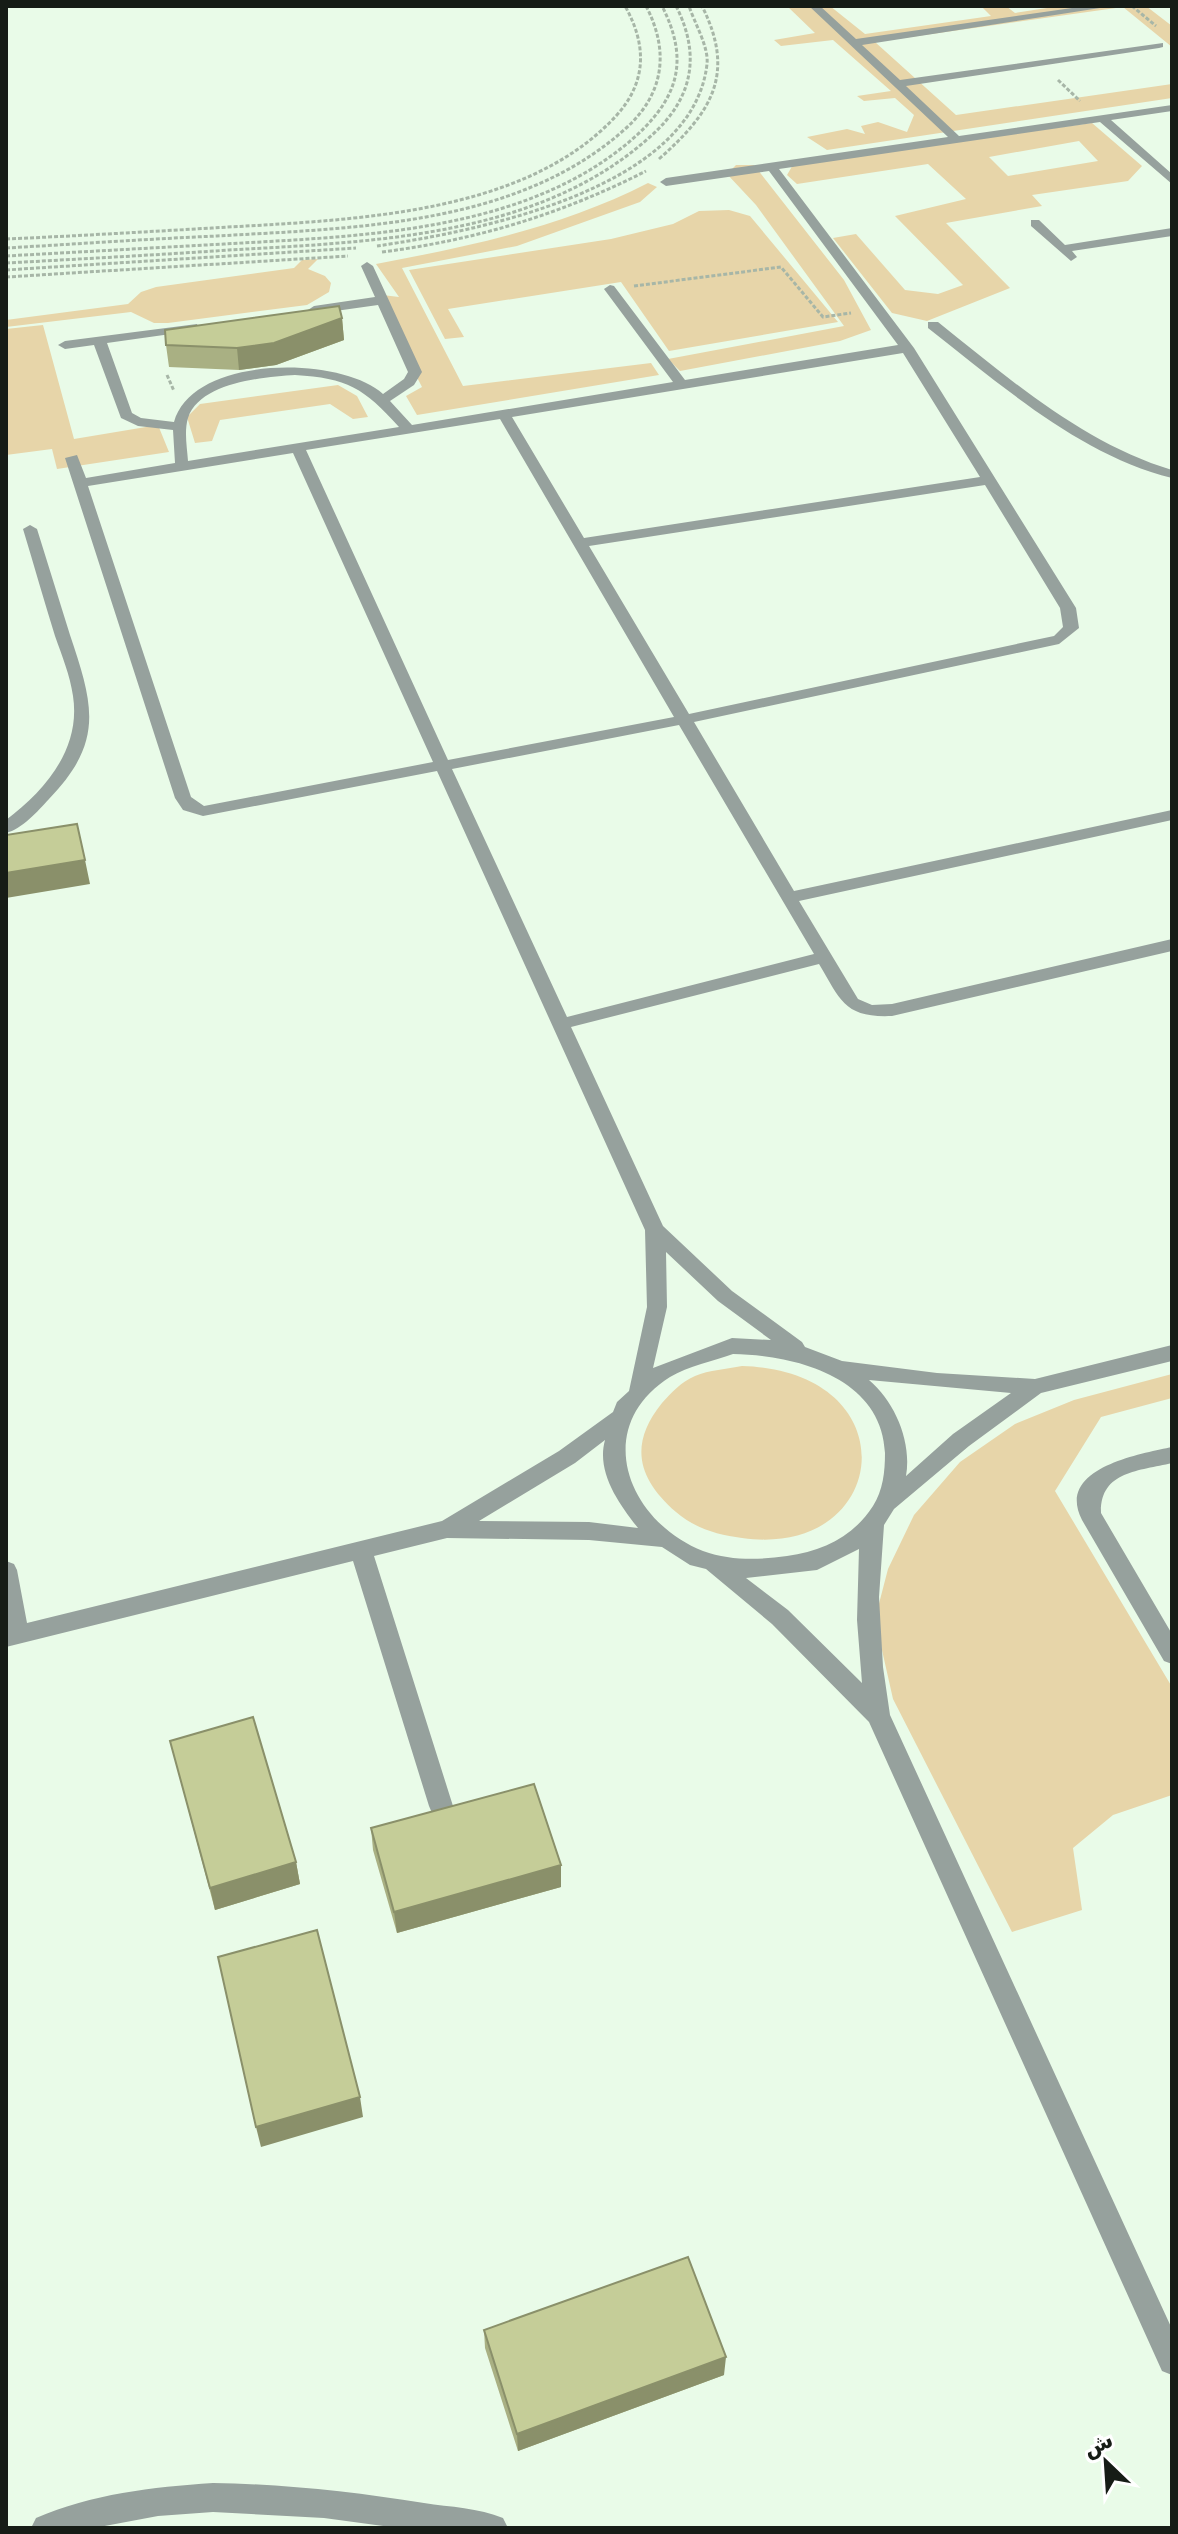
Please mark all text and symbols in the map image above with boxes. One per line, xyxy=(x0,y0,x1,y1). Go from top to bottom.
north arrow xyxy=(1066,2422,1146,2502)
text: ش xyxy=(1079,2427,1117,2462)

